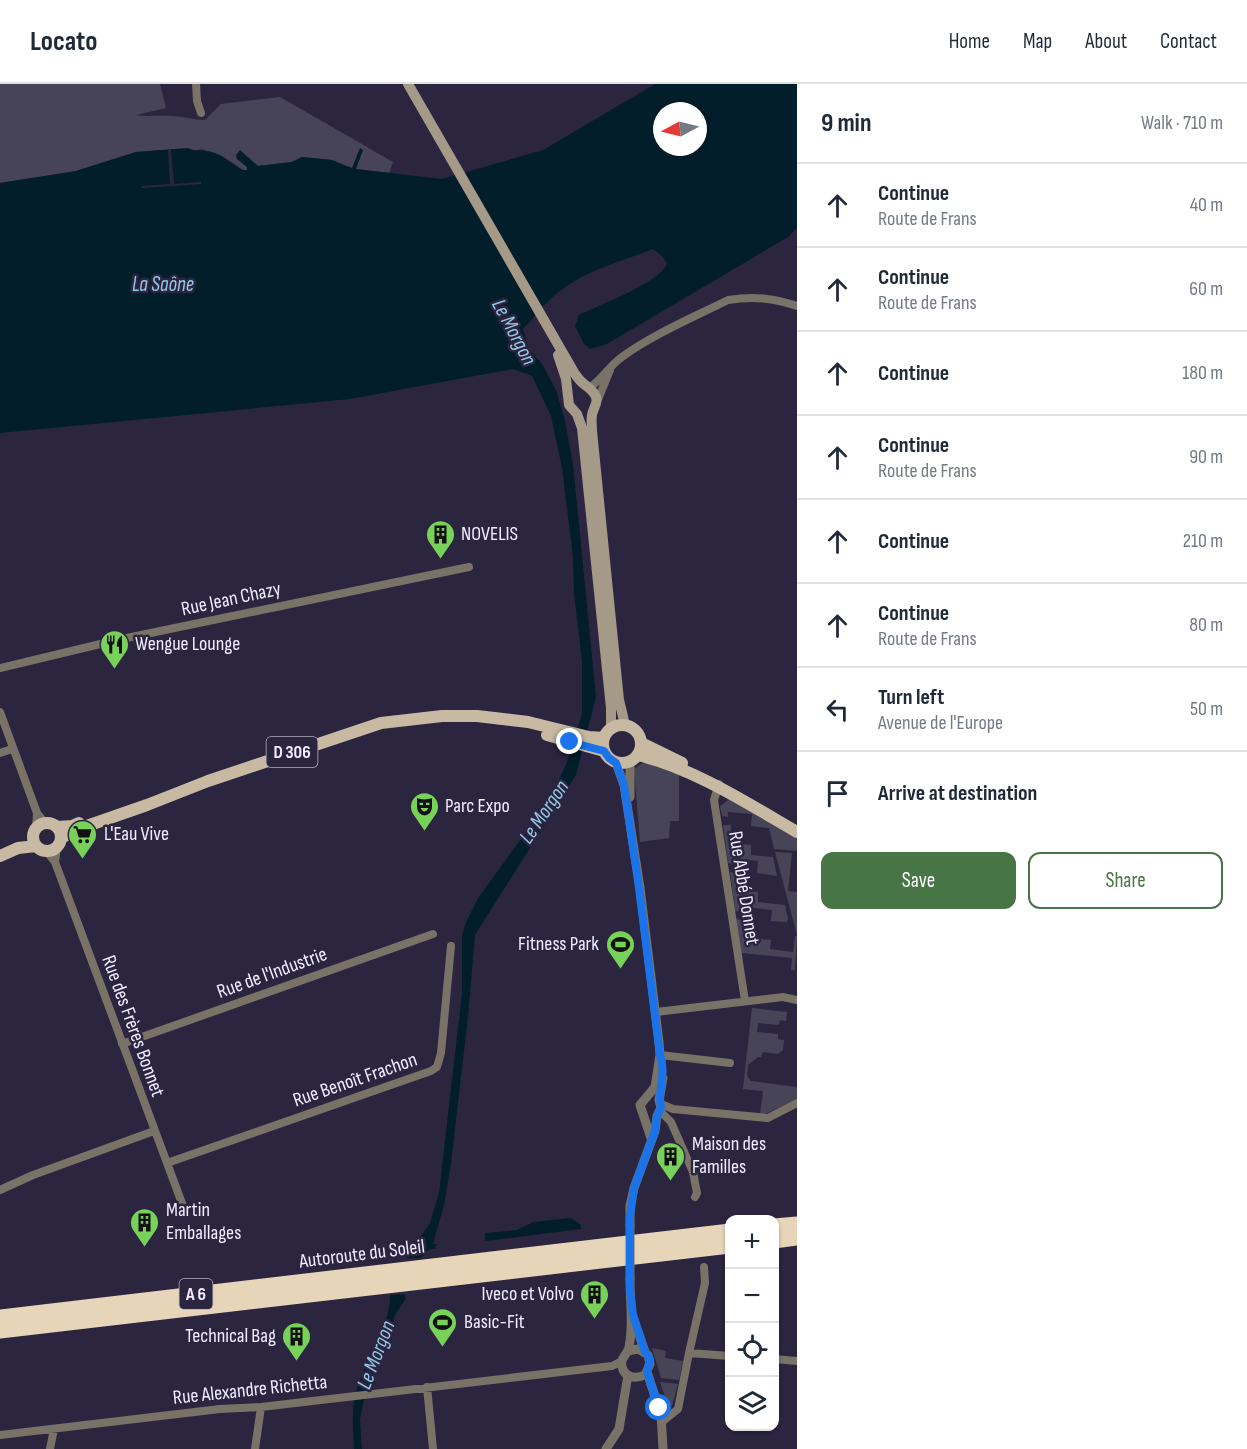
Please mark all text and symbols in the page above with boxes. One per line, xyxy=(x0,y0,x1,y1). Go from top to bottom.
text: Locato xyxy=(30,25,97,58)
text: Home xyxy=(949,29,990,54)
text: Map xyxy=(1023,29,1052,54)
text: About xyxy=(1085,29,1127,54)
text: Contact xyxy=(1160,29,1217,54)
north arrow xyxy=(653,102,707,156)
text: 9 min xyxy=(821,108,871,139)
text: Walk · 710 m xyxy=(1141,111,1223,135)
text: Continue xyxy=(878,180,949,207)
icon: ahead xyxy=(821,189,854,222)
text: 40 m xyxy=(1190,193,1223,217)
text: Route de Frans xyxy=(878,207,977,231)
text: Continue xyxy=(878,264,949,291)
water label: La Saône xyxy=(132,272,194,297)
icon: ahead xyxy=(821,273,854,306)
text: 60 m xyxy=(1189,277,1223,301)
text: Route de Frans xyxy=(878,291,977,315)
water label: Le Morgon xyxy=(486,295,542,369)
icon: ahead xyxy=(821,357,854,390)
text: Continue xyxy=(878,360,949,387)
text: 180 m xyxy=(1182,361,1223,385)
text: Continue xyxy=(878,432,949,459)
icon: ahead xyxy=(821,441,854,474)
text: 90 m xyxy=(1189,445,1223,469)
text: Route de Frans xyxy=(878,459,977,483)
building icon: NOVELIS xyxy=(424,518,456,560)
place label: NOVELIS xyxy=(461,522,518,546)
icon: ahead xyxy=(821,525,854,558)
text: Continue xyxy=(878,528,949,555)
text: 210 m xyxy=(1183,529,1223,553)
street label: Rue Jean Chazy xyxy=(179,577,283,621)
text: Continue xyxy=(878,600,949,627)
icon: ahead xyxy=(821,609,854,642)
text: 80 m xyxy=(1189,613,1223,637)
text: Route de Frans xyxy=(878,627,977,651)
restaurant icon: Wengue Lounge xyxy=(98,628,130,670)
place label: Wengue Lounge xyxy=(135,632,240,656)
text: Turn left xyxy=(878,684,944,711)
icon: left xyxy=(821,693,854,726)
text: 50 m xyxy=(1190,697,1223,721)
text: Avenue de l'Europe xyxy=(878,711,1003,735)
route end xyxy=(556,728,582,754)
road number: D 306 xyxy=(266,737,318,767)
water label: Le Morgon xyxy=(514,775,574,848)
icon: arrive xyxy=(821,777,854,810)
text: Arrive at destination xyxy=(878,780,1037,807)
theatre icon: Parc Expo xyxy=(408,790,440,832)
place label: Parc Expo xyxy=(445,794,510,818)
supermarket icon: L'Eau Vive xyxy=(67,818,99,860)
place label: L'Eau Vive xyxy=(104,822,169,846)
street label: Rue Abbé Donnet xyxy=(723,829,765,947)
button: Save xyxy=(821,852,1016,909)
button: Share xyxy=(1028,852,1223,909)
sports icon: Fitness Park xyxy=(604,928,636,970)
place label: Fitness Park xyxy=(518,932,599,956)
street label: Rue de l'Industrie xyxy=(214,942,330,1004)
street label: Rue des Frères Bonnet xyxy=(96,952,170,1100)
street label: Rue Benoît Frachon xyxy=(290,1048,420,1112)
place label: Maison des Familles xyxy=(692,1132,766,1179)
building icon: Maison des Familles xyxy=(655,1140,687,1182)
place label: Martin Emballages xyxy=(166,1198,241,1245)
building icon: Martin Emballages xyxy=(129,1206,161,1248)
map controls xyxy=(725,1215,779,1431)
button: + xyxy=(725,1215,779,1269)
street label: Autoroute du Soleil xyxy=(297,1234,426,1274)
button: − xyxy=(725,1269,779,1323)
building icon: Iveco et Volvo xyxy=(579,1278,611,1320)
road number: A 6 xyxy=(180,1279,212,1309)
place label: Iveco et Volvo xyxy=(481,1282,574,1306)
sports icon: Basic-Fit xyxy=(427,1306,459,1348)
place label: Basic-Fit xyxy=(464,1310,525,1334)
water label: Le Morgon xyxy=(352,1317,400,1393)
building icon: Technical Bag xyxy=(281,1320,313,1362)
button: locate xyxy=(725,1323,779,1377)
place label: Technical Bag xyxy=(185,1324,276,1348)
street label: Rue Alexandre Richetta xyxy=(172,1370,328,1410)
button: layers xyxy=(725,1377,779,1431)
route start xyxy=(645,1394,671,1420)

